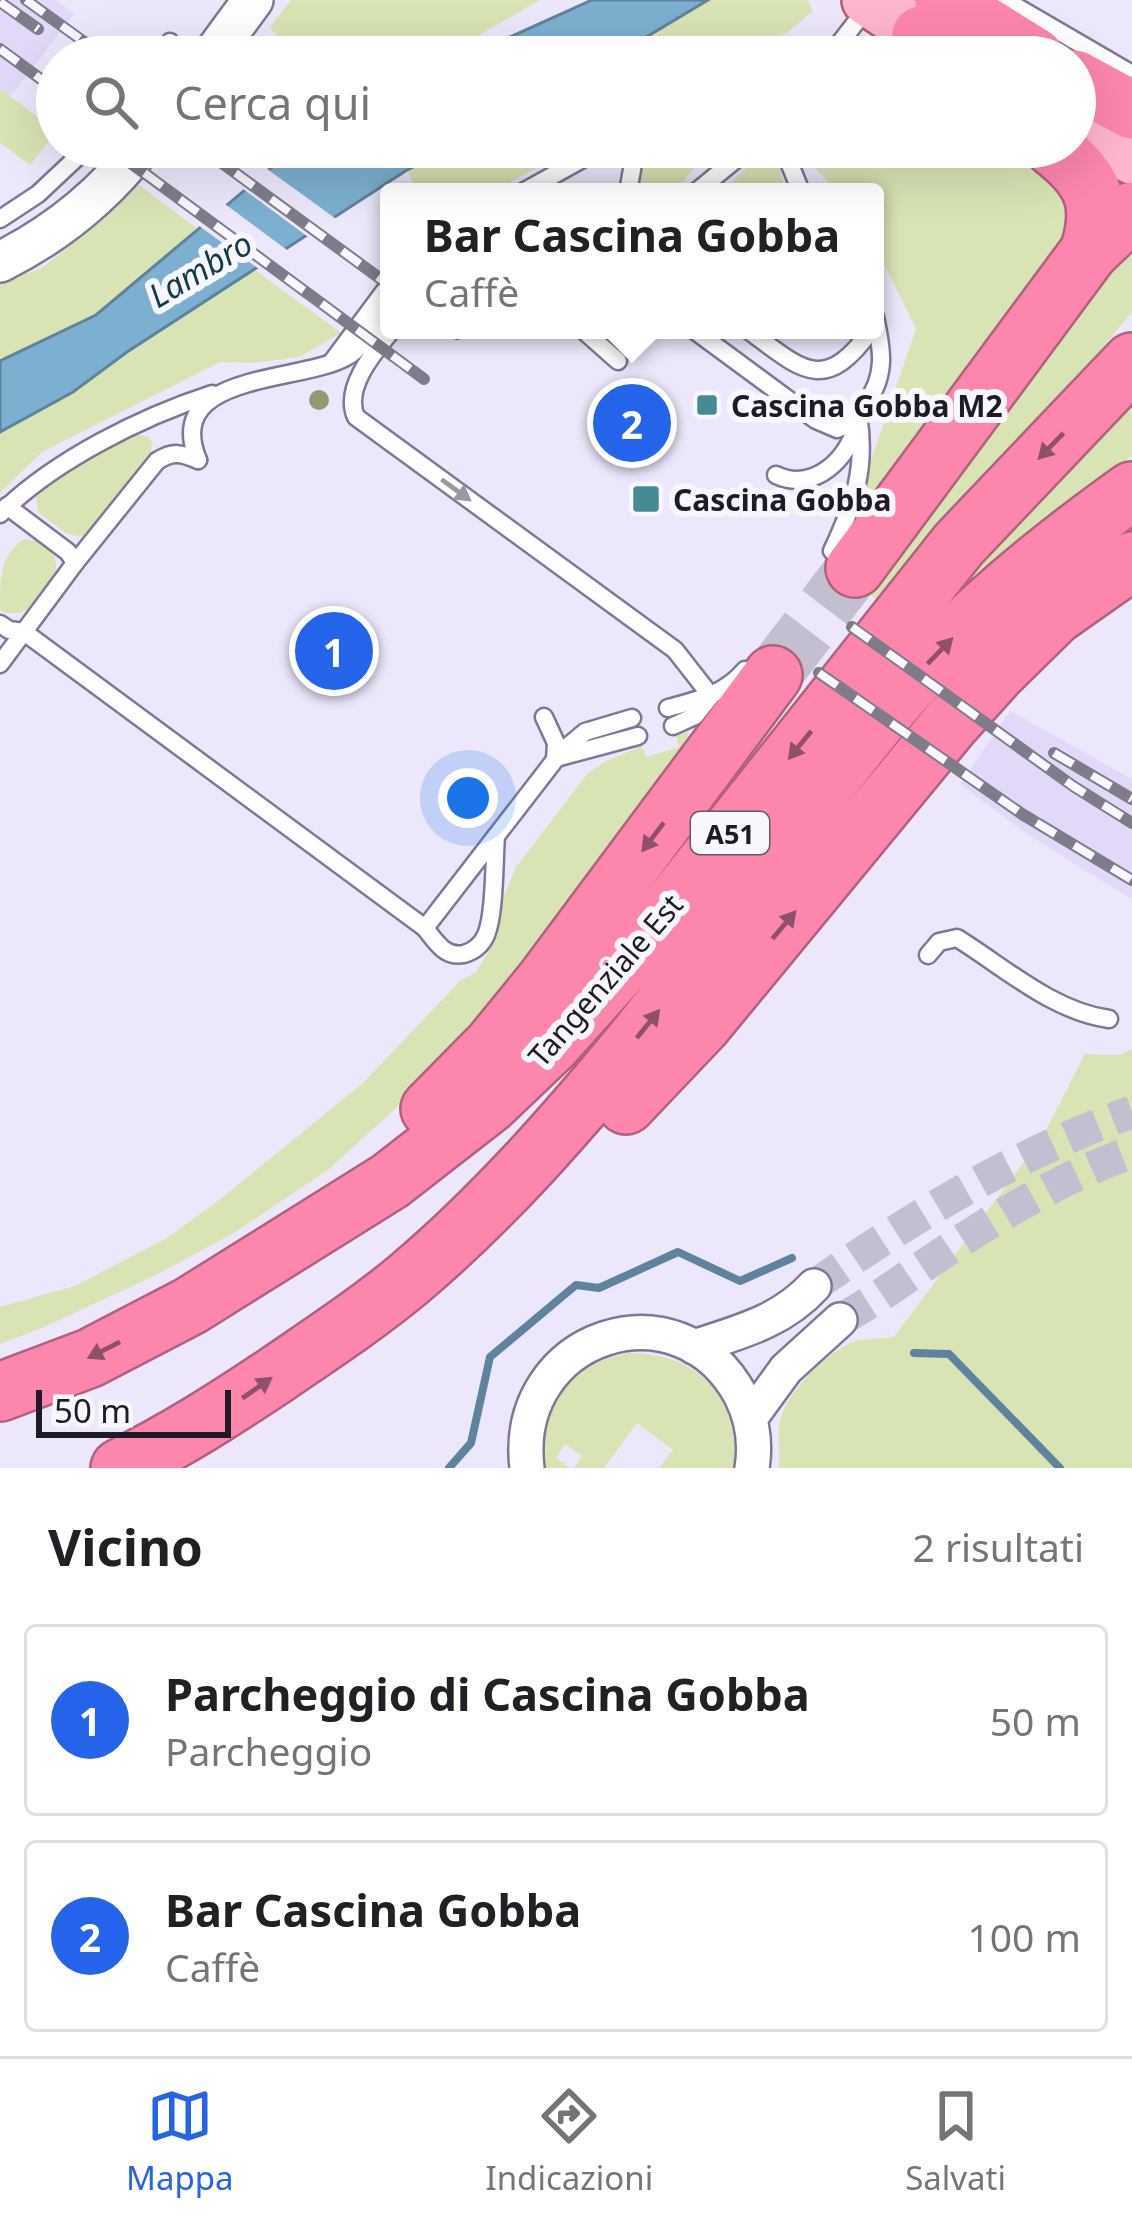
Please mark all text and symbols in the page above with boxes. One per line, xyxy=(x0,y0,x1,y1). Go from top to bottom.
search box xyxy=(36,36,1096,168)
icon: search xyxy=(78,69,144,135)
text: Cerca qui xyxy=(174,72,371,133)
popup xyxy=(380,183,884,339)
text: Bar Cascina Gobba xyxy=(424,204,840,265)
water label: Lambro xyxy=(140,220,260,318)
text: Caffè xyxy=(424,265,519,318)
pin: 2 xyxy=(593,378,671,468)
place label: Cascina Gobba M2 xyxy=(731,385,1003,426)
marker: Cascina Gobba M2 xyxy=(694,392,720,418)
one-way arrow xyxy=(1037,431,1065,460)
one-way arrow xyxy=(440,477,472,501)
place label: Cascina Gobba xyxy=(673,479,891,520)
marker: Cascina Gobba xyxy=(630,483,662,515)
pin: 1 xyxy=(295,606,373,696)
one-way arrow xyxy=(926,637,954,666)
one-way arrow xyxy=(788,729,813,760)
your location xyxy=(438,768,498,828)
road number: A51 xyxy=(691,812,769,854)
one-way arrow xyxy=(642,821,666,852)
street label: Tangenziale Est xyxy=(518,885,692,1075)
one-way arrow xyxy=(770,910,796,941)
one-way arrow xyxy=(635,1009,660,1040)
one-way arrow xyxy=(86,1340,121,1360)
one-way arrow xyxy=(241,1377,273,1400)
scale bar xyxy=(36,1384,231,1437)
text: 50 m xyxy=(54,1388,131,1433)
text: Vicino xyxy=(48,1511,203,1581)
text: 2 risultati xyxy=(912,1520,1084,1573)
text: Parcheggio di Cascina Gobba xyxy=(165,1663,810,1724)
text: 1 xyxy=(79,1694,101,1747)
text: 50 m xyxy=(990,1694,1081,1747)
text: Parcheggio xyxy=(165,1724,372,1777)
text: Bar Cascina Gobba xyxy=(165,1879,581,1940)
text: 2 xyxy=(79,1910,101,1963)
text: 100 m xyxy=(967,1910,1081,1963)
text: Caffè xyxy=(165,1940,260,1993)
tab: Mappa xyxy=(126,2083,234,2200)
tab: Indicazioni xyxy=(486,2083,653,2200)
tab: Salvati xyxy=(905,2083,1006,2200)

